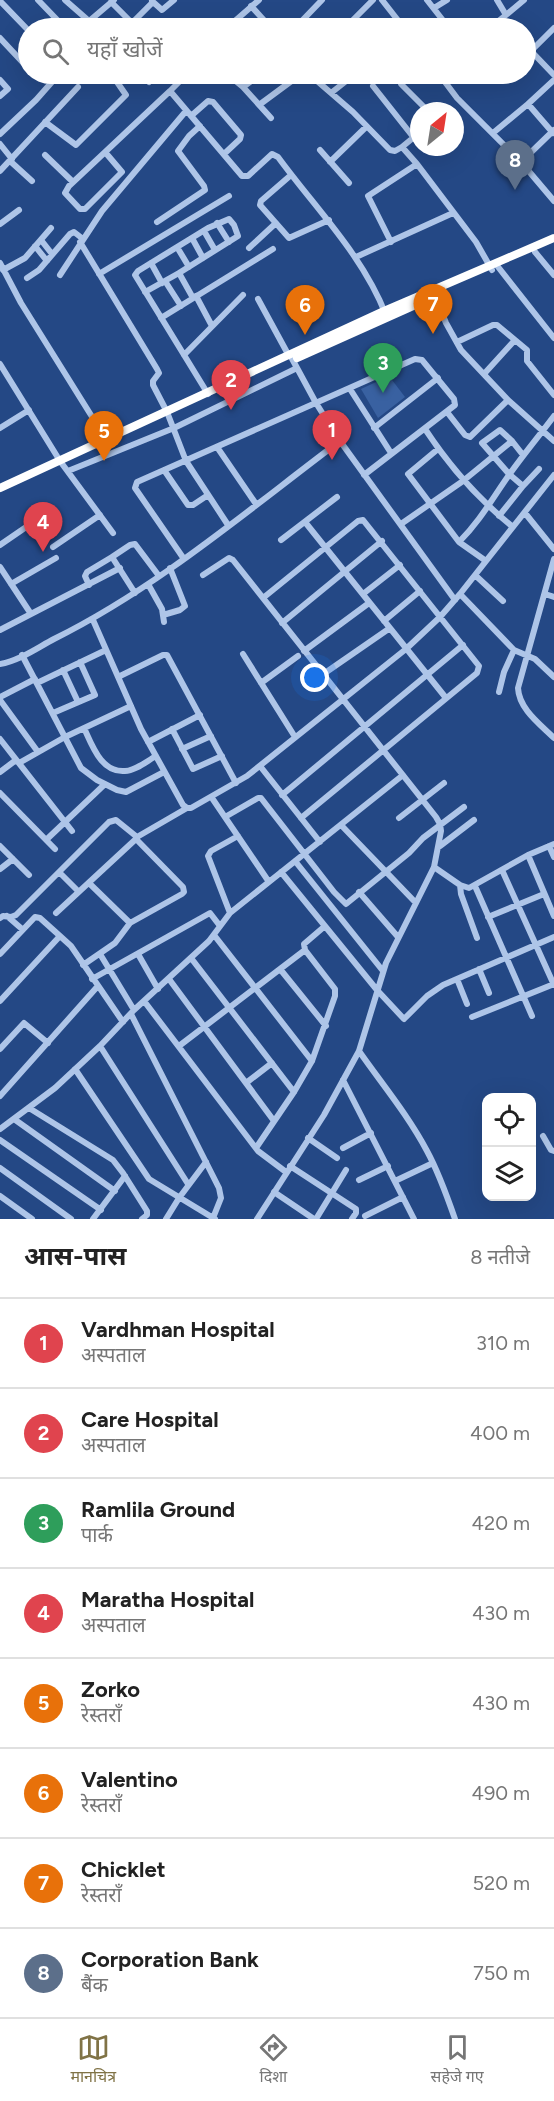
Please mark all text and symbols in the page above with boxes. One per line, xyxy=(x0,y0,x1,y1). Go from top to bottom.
search box xyxy=(18,18,536,84)
icon: search xyxy=(39,35,72,68)
text: यहाँ खोजें xyxy=(87,36,163,63)
north arrow xyxy=(410,102,464,156)
pin: 8 xyxy=(496,140,534,190)
pin: 7 xyxy=(414,284,452,334)
pin: 6 xyxy=(286,286,324,335)
pin: 3 xyxy=(364,344,403,393)
pin: 2 xyxy=(212,360,250,410)
pin: 1 xyxy=(312,410,352,460)
pin: 5 xyxy=(84,412,124,461)
pin: 4 xyxy=(24,502,63,552)
your location xyxy=(300,663,329,692)
map controls xyxy=(482,1093,536,1201)
button: locate xyxy=(482,1093,536,1147)
button: layers xyxy=(482,1147,536,1201)
text: आस-पास xyxy=(24,1240,126,1272)
text: 8 नतीजे xyxy=(470,1245,530,1269)
text: Vardhman Hospital xyxy=(81,1316,275,1343)
text: 1 xyxy=(39,1331,48,1355)
text: 310 m xyxy=(476,1331,530,1355)
text: अस्पताल xyxy=(81,1343,146,1367)
text: Care Hospital xyxy=(81,1406,219,1433)
text: 2 xyxy=(38,1421,49,1445)
text: 400 m xyxy=(470,1421,530,1445)
text: अस्पताल xyxy=(81,1433,146,1457)
text: Ramlila Ground xyxy=(81,1496,235,1523)
text: 3 xyxy=(38,1511,49,1535)
text: 420 m xyxy=(472,1511,530,1535)
text: पार्क xyxy=(81,1523,113,1547)
text: Maratha Hospital xyxy=(81,1586,254,1613)
text: 4 xyxy=(37,1601,50,1625)
text: 430 m xyxy=(472,1601,530,1625)
text: अस्पताल xyxy=(81,1613,146,1637)
text: Zorko xyxy=(81,1676,140,1703)
text: 5 xyxy=(38,1691,49,1715)
text: 430 m xyxy=(472,1691,530,1715)
text: रेस्तराँ xyxy=(81,1703,122,1727)
text: Valentino xyxy=(81,1766,178,1793)
text: 6 xyxy=(38,1781,49,1805)
text: 490 m xyxy=(471,1781,530,1805)
text: रेस्तराँ xyxy=(81,1793,122,1817)
text: Chicklet xyxy=(81,1856,166,1883)
text: 7 xyxy=(38,1871,49,1895)
text: 520 m xyxy=(473,1871,530,1895)
text: रेस्तराँ xyxy=(81,1883,122,1907)
text: Corporation Bank xyxy=(81,1946,259,1973)
text: 8 xyxy=(37,1961,50,1985)
text: 750 m xyxy=(473,1961,530,1985)
text: बैंक xyxy=(81,1973,108,1997)
tab: मानचित्र xyxy=(70,2031,116,2089)
tab: दिशा xyxy=(257,2031,290,2089)
tab: सहेजे गए xyxy=(431,2031,484,2089)

